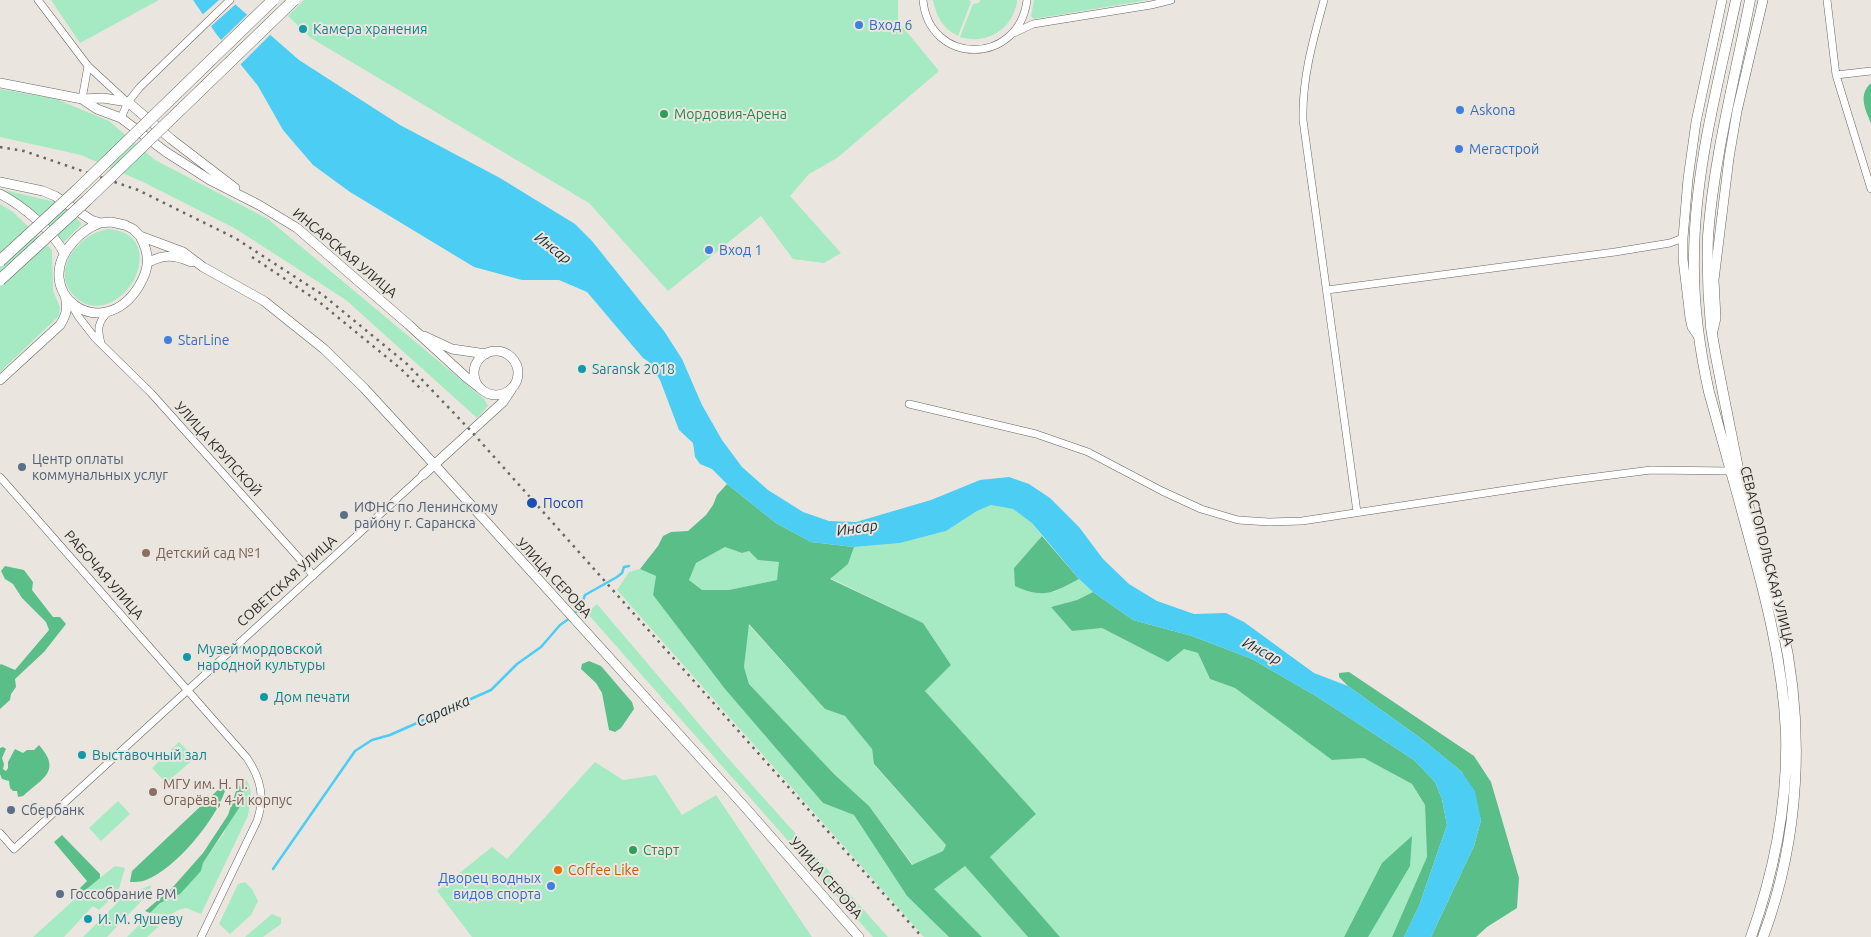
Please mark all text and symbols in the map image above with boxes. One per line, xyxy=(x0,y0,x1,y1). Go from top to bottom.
place label: Вход 6 xyxy=(869,17,912,33)
marker: Вход 6 xyxy=(853,19,865,31)
place label: Камера хранения xyxy=(313,21,428,37)
marker: Камера хранения xyxy=(297,23,309,35)
place label: Askona xyxy=(1470,102,1516,118)
marker: Askona xyxy=(1454,104,1466,116)
place label: Мордовия-Арена xyxy=(674,106,787,122)
marker: Мордовия-Арена xyxy=(658,108,670,120)
place label: Мегастрой xyxy=(1469,141,1539,157)
marker: Мегастрой xyxy=(1453,143,1465,155)
street label: ИНСАРСКАЯ УЛИЦА xyxy=(289,204,401,302)
water label: Инсар xyxy=(531,228,575,268)
place label: Вход 1 xyxy=(719,242,762,258)
marker: Вход 1 xyxy=(703,244,715,256)
place label: StarLine xyxy=(178,332,230,348)
marker: StarLine xyxy=(162,334,174,346)
place label: Saransk 2018 xyxy=(592,361,675,377)
marker: Saransk 2018 xyxy=(576,363,588,375)
street label: УЛИЦА КРУПСКОЙ xyxy=(171,398,265,500)
place label: Центр оплаты коммунальных услуг xyxy=(32,451,168,484)
marker: Центр оплаты коммунальных услуг xyxy=(16,461,28,473)
street label: СЕВАСТОПОЛЬСКАЯ УЛИЦА xyxy=(1736,464,1798,648)
place label: Посоп xyxy=(543,495,584,511)
marker: Посоп xyxy=(525,496,539,510)
place label: ИФНС по Ленинскому району г. Саранска xyxy=(354,499,498,532)
marker: ИФНС по Ленинскому району г. Саранска xyxy=(338,509,350,521)
water label: Инсар xyxy=(835,516,879,540)
street label: РАБОЧАЯ УЛИЦА xyxy=(61,527,147,623)
street label: СОВЕТСКАЯ УЛИЦА xyxy=(234,532,340,630)
street label: УЛИЦА СЕРОВА xyxy=(513,535,595,621)
place label: Детский сад №1 xyxy=(156,545,262,561)
marker: Детский сад №1 xyxy=(140,547,152,559)
water label: Инсар xyxy=(1239,633,1285,669)
place label: Музей мордовской народной культуры xyxy=(197,641,325,674)
marker: Музей мордовской народной культуры xyxy=(181,651,193,663)
place label: Дом печати xyxy=(274,689,350,705)
marker: Дом печати xyxy=(258,691,270,703)
water label: Саранка xyxy=(413,691,473,731)
place label: Выставочный зал xyxy=(92,747,207,763)
marker: Выставочный зал xyxy=(76,749,88,761)
place label: МГУ им. Н. П. Огарёва, 4-й корпус xyxy=(163,776,292,809)
marker: МГУ им. Н. П. Огарёва, 4-й корпус xyxy=(147,786,159,798)
place label: Сбербанк xyxy=(21,802,84,818)
marker: Сбербанк xyxy=(5,804,17,816)
street label: УЛИЦА СЕРОВА xyxy=(786,834,866,922)
place label: Старт xyxy=(643,842,679,858)
marker: Старт xyxy=(627,844,639,856)
place label: Coffee Like xyxy=(568,862,639,878)
marker: Coffee Like xyxy=(552,864,564,876)
place label: Дворец водных видов спорта xyxy=(438,870,541,902)
marker: Дворец водных видов спорта xyxy=(545,880,557,892)
place label: Госсобрание РМ xyxy=(70,886,176,902)
marker: Госсобрание РМ xyxy=(54,888,66,900)
place label: И. М. Яушеву xyxy=(98,911,183,927)
marker: И. М. Яушеву xyxy=(82,913,94,925)

